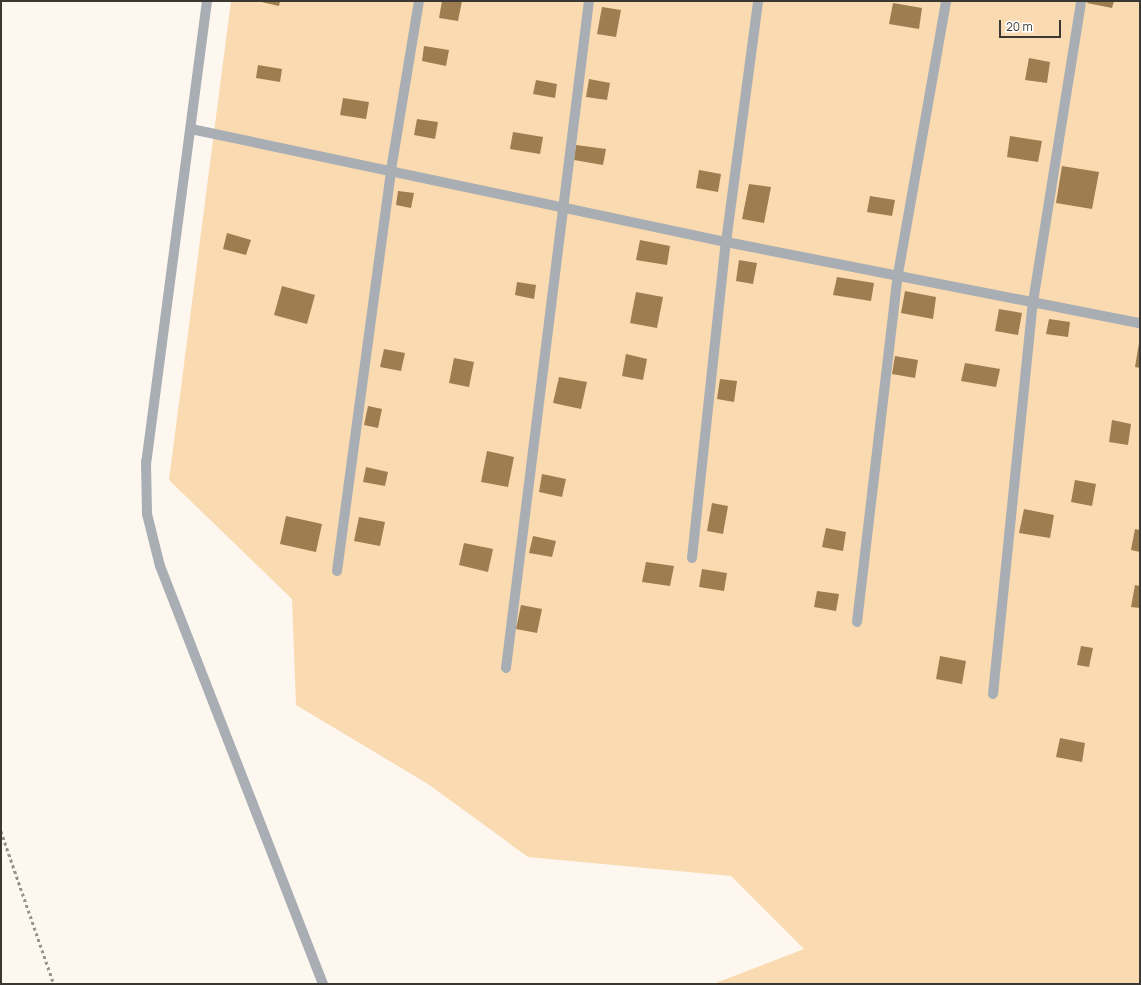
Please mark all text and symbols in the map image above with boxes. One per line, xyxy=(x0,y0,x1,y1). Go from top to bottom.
scale bar xyxy=(1001,12,1063,38)
text: 20 m xyxy=(1006,18,1033,35)

